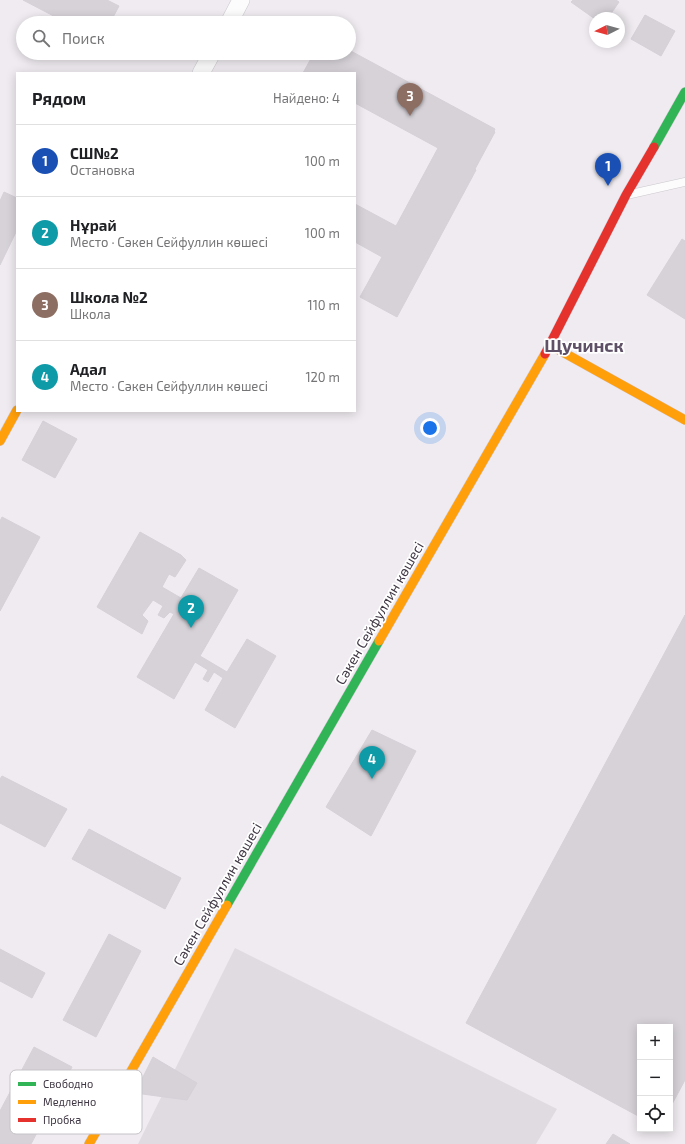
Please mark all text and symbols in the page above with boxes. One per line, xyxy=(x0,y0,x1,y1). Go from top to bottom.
north arrow xyxy=(589,12,625,48)
search box xyxy=(16,16,356,60)
icon: search xyxy=(30,27,52,49)
text: Поиск xyxy=(62,29,105,47)
pin: 3 xyxy=(397,83,423,116)
text: Рядом xyxy=(32,88,86,108)
text: Найдено: 4 xyxy=(273,90,340,106)
text: СШ№2 xyxy=(70,144,119,162)
text: 1 xyxy=(42,153,48,169)
text: 100 m xyxy=(305,153,340,169)
pin: 1 xyxy=(595,153,621,186)
text: Остановка xyxy=(70,162,135,178)
text: Нұрай xyxy=(70,216,117,234)
text: 2 xyxy=(41,225,49,241)
text: 100 m xyxy=(305,225,340,241)
text: Место · Сәкен Сейфуллин көшесі xyxy=(70,234,268,250)
text: Школа №2 xyxy=(70,288,148,306)
text: 3 xyxy=(41,297,49,313)
text: 110 m xyxy=(308,297,340,313)
text: Школа xyxy=(70,306,111,322)
district label: Щучинск xyxy=(544,334,624,356)
text: Адал xyxy=(70,360,107,378)
text: 4 xyxy=(41,369,49,385)
text: 120 m xyxy=(305,369,340,385)
text: Место · Сәкен Сейфуллин көшесі xyxy=(70,378,268,394)
your location xyxy=(420,418,440,438)
street label: Сәкен Сейфуллин көшесі xyxy=(331,538,427,688)
pin: 2 xyxy=(178,595,204,628)
pin: 4 xyxy=(359,746,385,779)
street label: Сәкен Сейфуллин көшесі xyxy=(169,819,265,969)
map controls xyxy=(637,1024,673,1132)
button: + xyxy=(637,1024,673,1060)
button: − xyxy=(637,1060,673,1096)
legend xyxy=(10,1070,142,1134)
text: Свободно xyxy=(43,1077,93,1090)
text: Медленно xyxy=(43,1095,96,1108)
button: locate xyxy=(637,1096,673,1132)
text: Пробка xyxy=(43,1113,81,1126)

